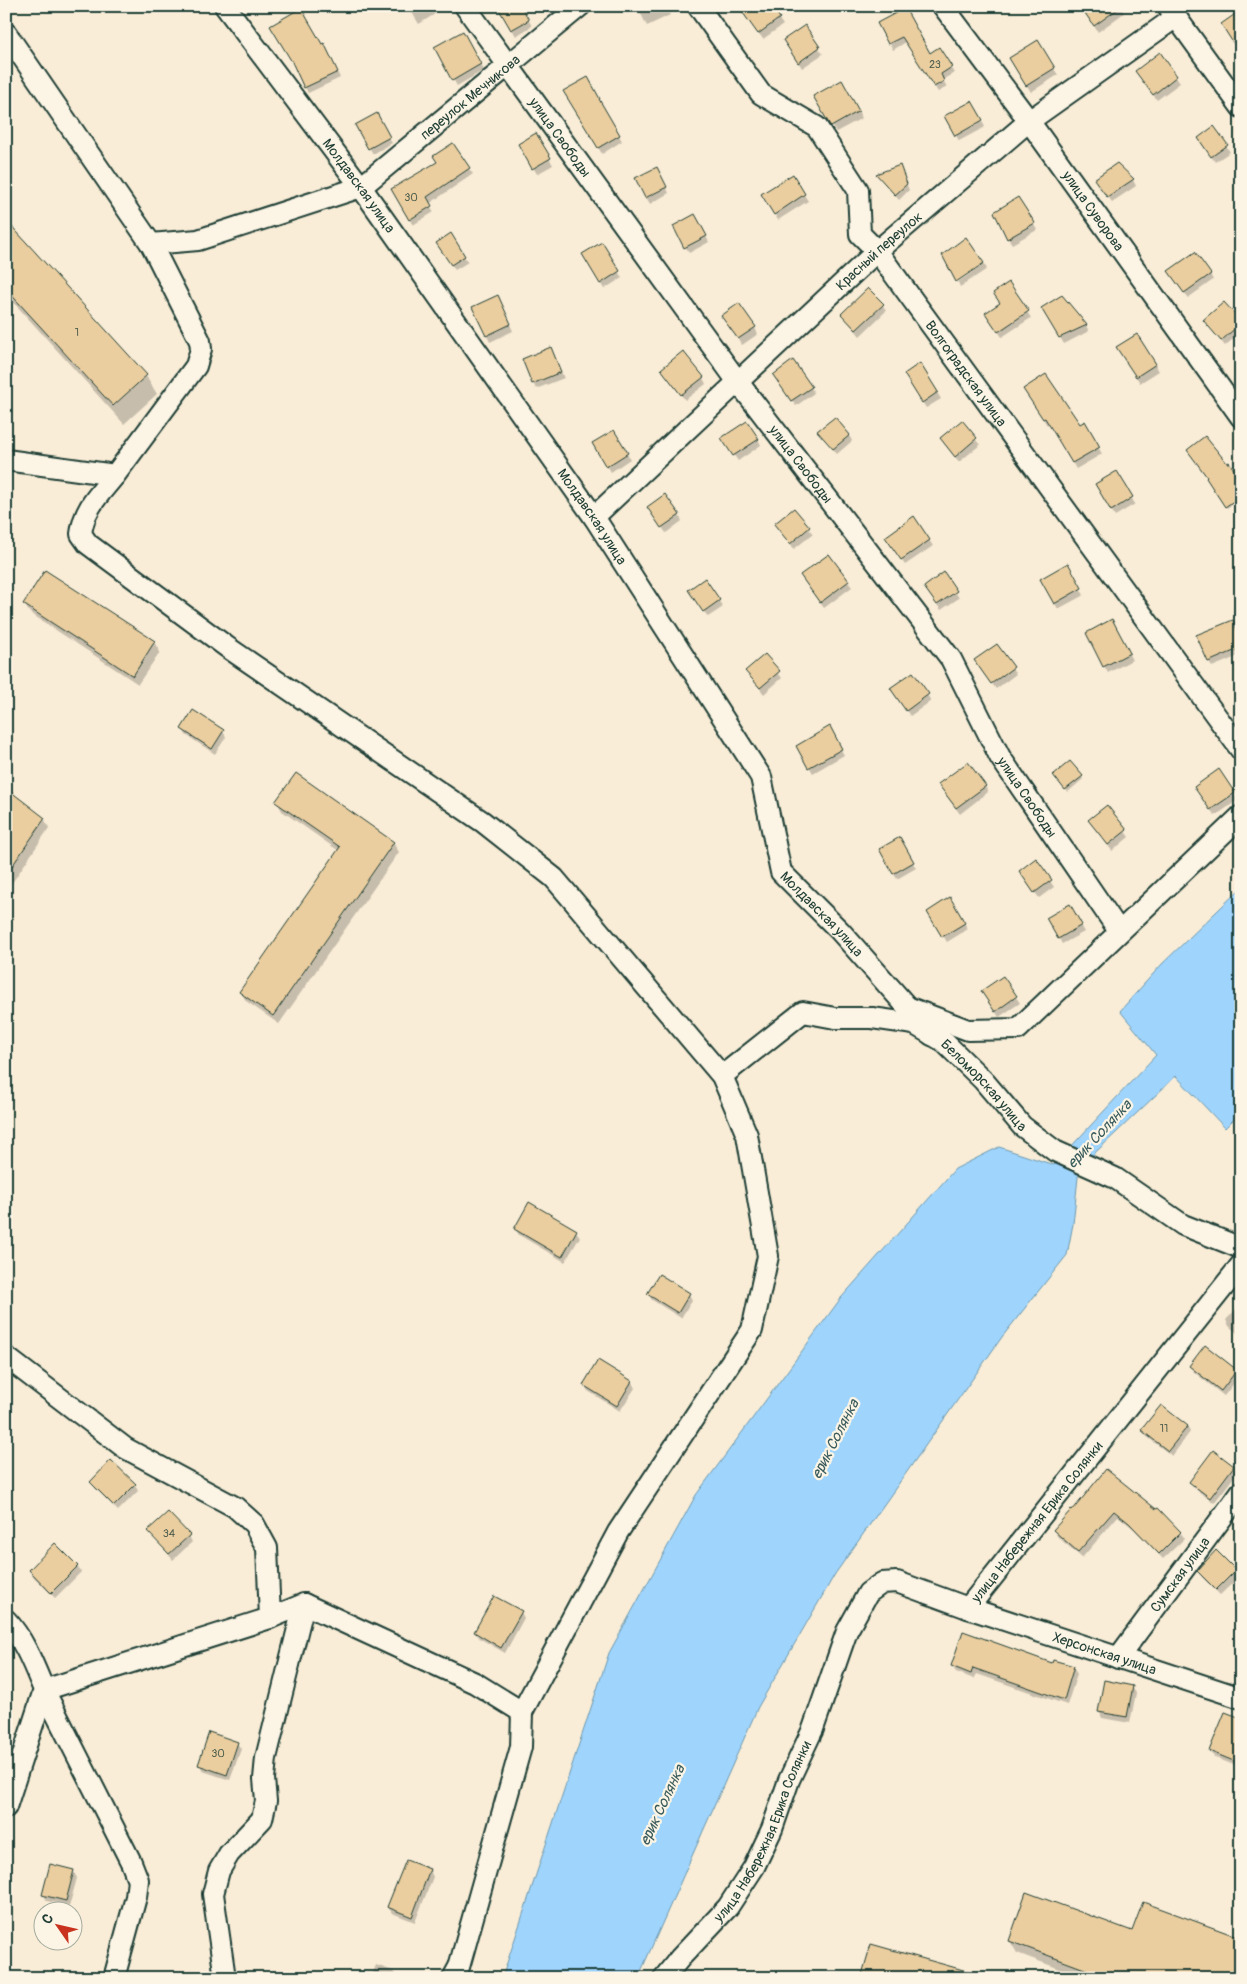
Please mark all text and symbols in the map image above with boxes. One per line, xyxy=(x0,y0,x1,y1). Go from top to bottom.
street label: переулок Мечникова xyxy=(417,51,524,143)
house number: 23 xyxy=(929,58,941,71)
street label: улица Свободы xyxy=(525,94,594,180)
street label: Молдавская улица xyxy=(319,135,399,236)
street label: улица Суворова xyxy=(1058,167,1127,254)
house number: 30 xyxy=(404,191,418,204)
street label: Красный переулок xyxy=(833,208,926,294)
street label: Волгоградская улица xyxy=(922,317,1010,430)
house number: 1 xyxy=(75,326,79,339)
street label: улица Свободы xyxy=(765,421,836,507)
street label: Молдавская улица xyxy=(553,465,630,568)
street label: улица Свободы xyxy=(993,753,1060,841)
street label: Молдавская улица xyxy=(776,868,867,960)
street label: Беломорская улица xyxy=(937,1036,1030,1135)
water label: ерик Солянка xyxy=(1063,1095,1137,1172)
water label: ерик Солянка xyxy=(807,1395,864,1482)
house number: 11 xyxy=(1160,1422,1168,1435)
street label: улица Набережная Ерика Солянки xyxy=(967,1438,1106,1607)
house number: 34 xyxy=(163,1527,176,1540)
street label: Сумская улица xyxy=(1147,1534,1214,1616)
street label: Херсонская улица xyxy=(1051,1629,1159,1679)
street label: улица Набережная Ерика Солянки xyxy=(710,1738,815,1926)
house number: 30 xyxy=(211,1747,225,1760)
water label: ерик Солянка xyxy=(636,1761,690,1848)
north arrow xyxy=(32,1902,82,1952)
text: С xyxy=(38,1910,57,1927)

